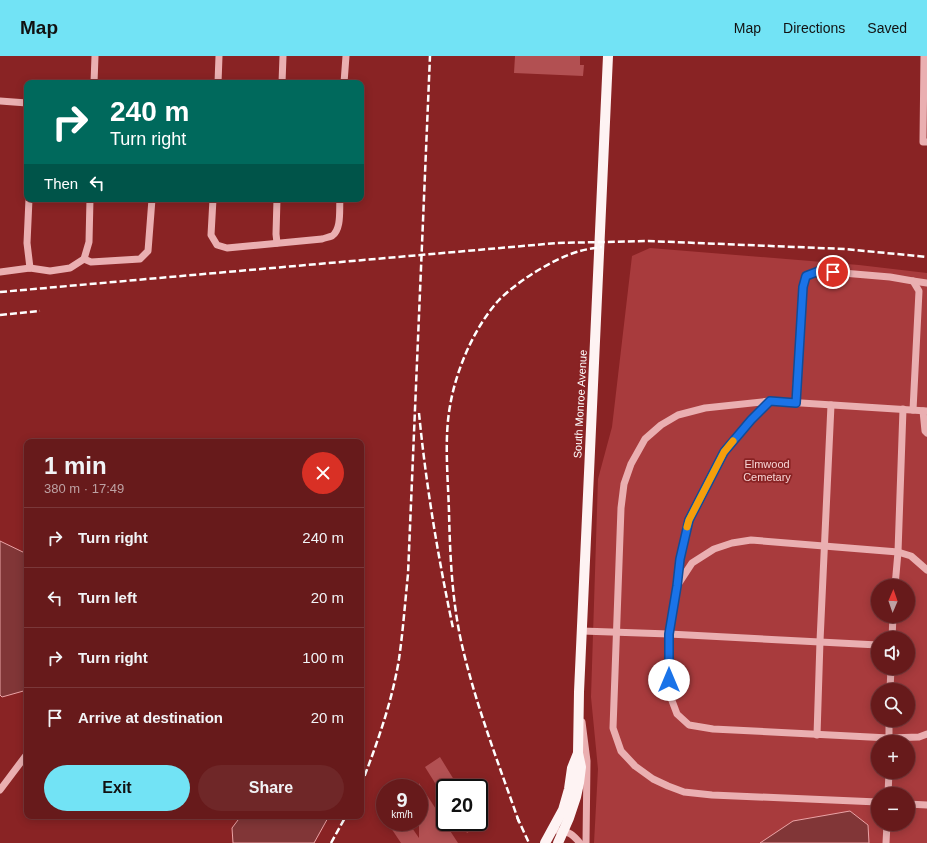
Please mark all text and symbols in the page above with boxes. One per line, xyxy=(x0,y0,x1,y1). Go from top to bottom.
text: Map xyxy=(20,17,58,38)
text: Map xyxy=(734,20,761,36)
text: Directions xyxy=(783,20,845,36)
text: Saved xyxy=(867,20,907,36)
icon: right xyxy=(44,96,96,148)
text: 240 m xyxy=(110,96,189,127)
text: Turn right xyxy=(110,129,186,149)
icon: left xyxy=(86,172,108,194)
text: Then xyxy=(44,175,78,192)
pin xyxy=(816,255,850,289)
icon: arrive xyxy=(822,261,844,283)
street label: South Monroe Avenue xyxy=(571,349,589,459)
text: 1 min xyxy=(44,452,107,479)
button: close xyxy=(302,452,344,494)
park label: Elmwood Cemetary xyxy=(743,458,791,483)
text: 380 m · 17:49 xyxy=(44,481,124,496)
icon: right xyxy=(44,527,66,549)
text: Turn right xyxy=(78,529,148,546)
text: 240 m xyxy=(302,529,344,546)
north arrow xyxy=(871,579,915,623)
map controls xyxy=(871,579,915,831)
icon: left xyxy=(44,587,66,609)
text: Turn left xyxy=(78,589,137,606)
text: 20 m xyxy=(311,589,344,606)
button: sound xyxy=(871,631,915,675)
icon: right xyxy=(44,647,66,669)
text: Turn right xyxy=(78,649,148,666)
text: 100 m xyxy=(302,649,344,666)
position arrow xyxy=(648,659,690,701)
button: search xyxy=(871,683,915,727)
icon: arrive xyxy=(44,707,66,729)
text: Arrive at destination xyxy=(78,709,223,726)
text: 20 m xyxy=(311,709,344,726)
button: + xyxy=(871,735,915,779)
button: Exit xyxy=(44,765,190,811)
button: Share xyxy=(198,765,344,811)
speed limit sign: 20 xyxy=(436,779,488,831)
button: − xyxy=(871,787,915,831)
text: 9 xyxy=(396,789,408,811)
text: km/h xyxy=(391,809,413,820)

